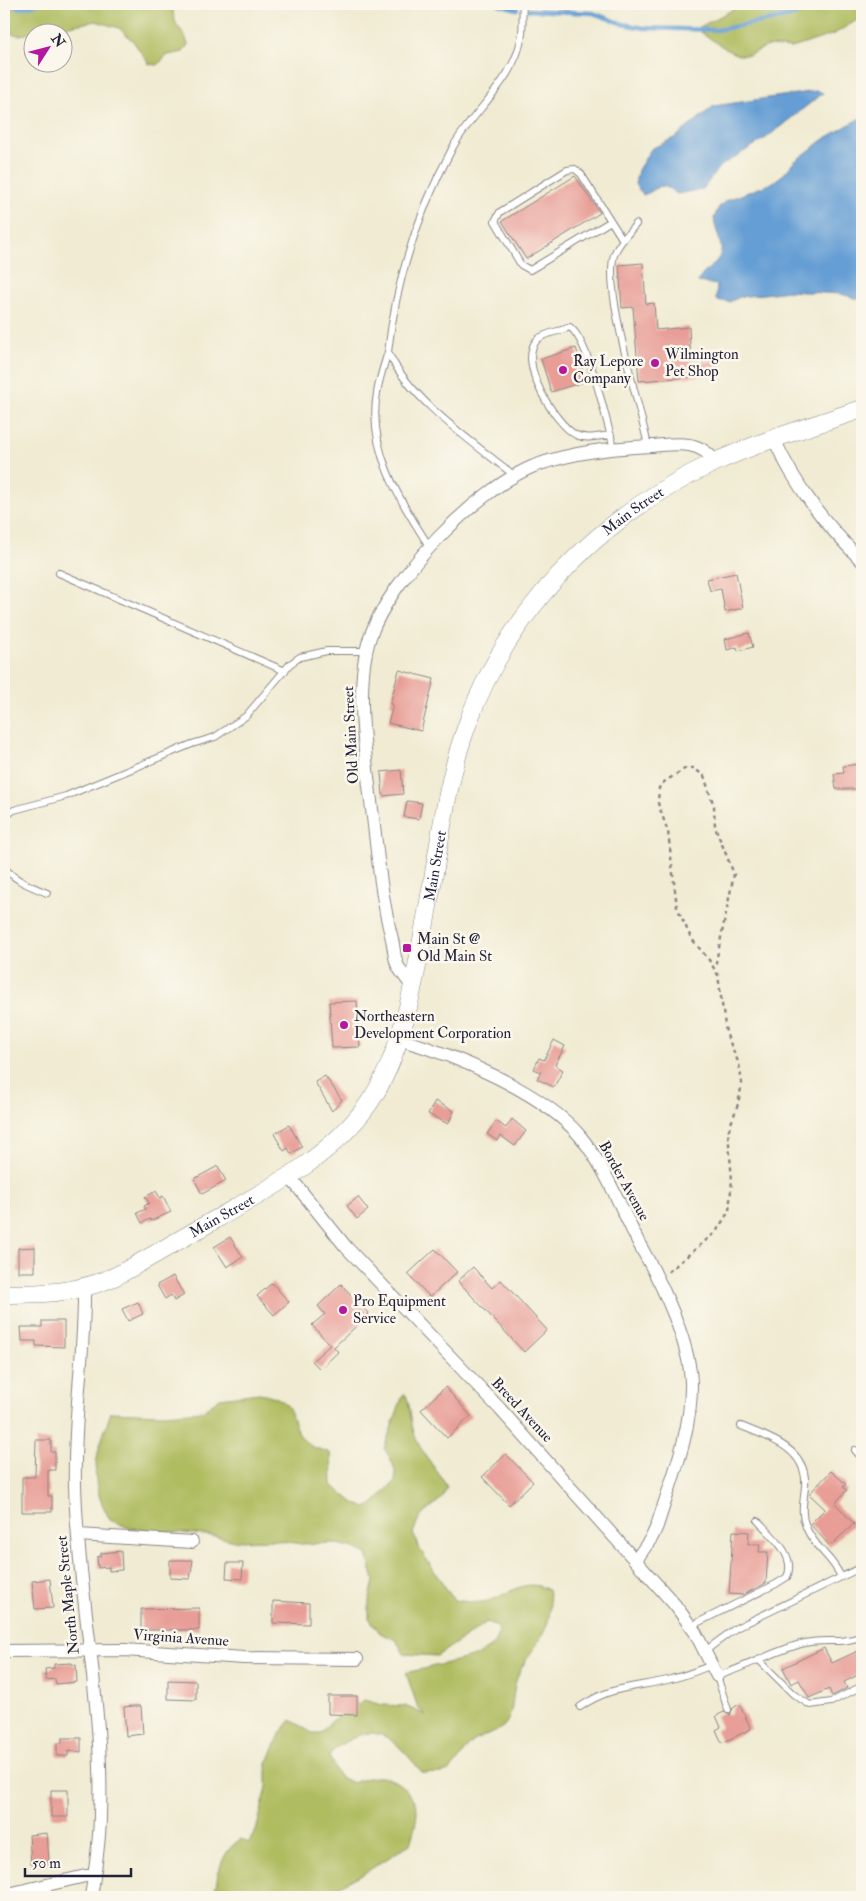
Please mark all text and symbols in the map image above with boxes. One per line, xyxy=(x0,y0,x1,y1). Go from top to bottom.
north arrow xyxy=(22,22,72,72)
text: N xyxy=(47,30,69,51)
place label: Wilmington Pet Shop xyxy=(664,345,739,382)
place label: Ray Lepore Company xyxy=(573,352,643,389)
marker: Wilmington Pet Shop xyxy=(649,357,661,369)
marker: Ray Lepore Company xyxy=(557,364,569,376)
street label: Main Street xyxy=(598,482,667,540)
street label: Old Main Street xyxy=(339,685,363,784)
street label: Main Street xyxy=(420,829,450,903)
place label: Main St @ Old Main St xyxy=(417,930,492,966)
marker: Main St @ Old Main St xyxy=(401,942,413,954)
place label: Northeastern Development Corporation xyxy=(354,1007,512,1044)
marker: Northeastern Development Corporation xyxy=(338,1019,350,1031)
street label: Border Avenue xyxy=(594,1138,654,1224)
street label: Main Street xyxy=(186,1190,258,1242)
place label: Pro Equipment Service xyxy=(353,1292,446,1328)
marker: Pro Equipment Service xyxy=(337,1304,349,1316)
street label: Breed Avenue xyxy=(487,1374,557,1446)
street label: North Maple Street xyxy=(52,1534,85,1655)
street label: Virginia Avenue xyxy=(132,1625,230,1651)
scale bar xyxy=(25,1846,131,1878)
text: 50 m xyxy=(32,1854,61,1873)

